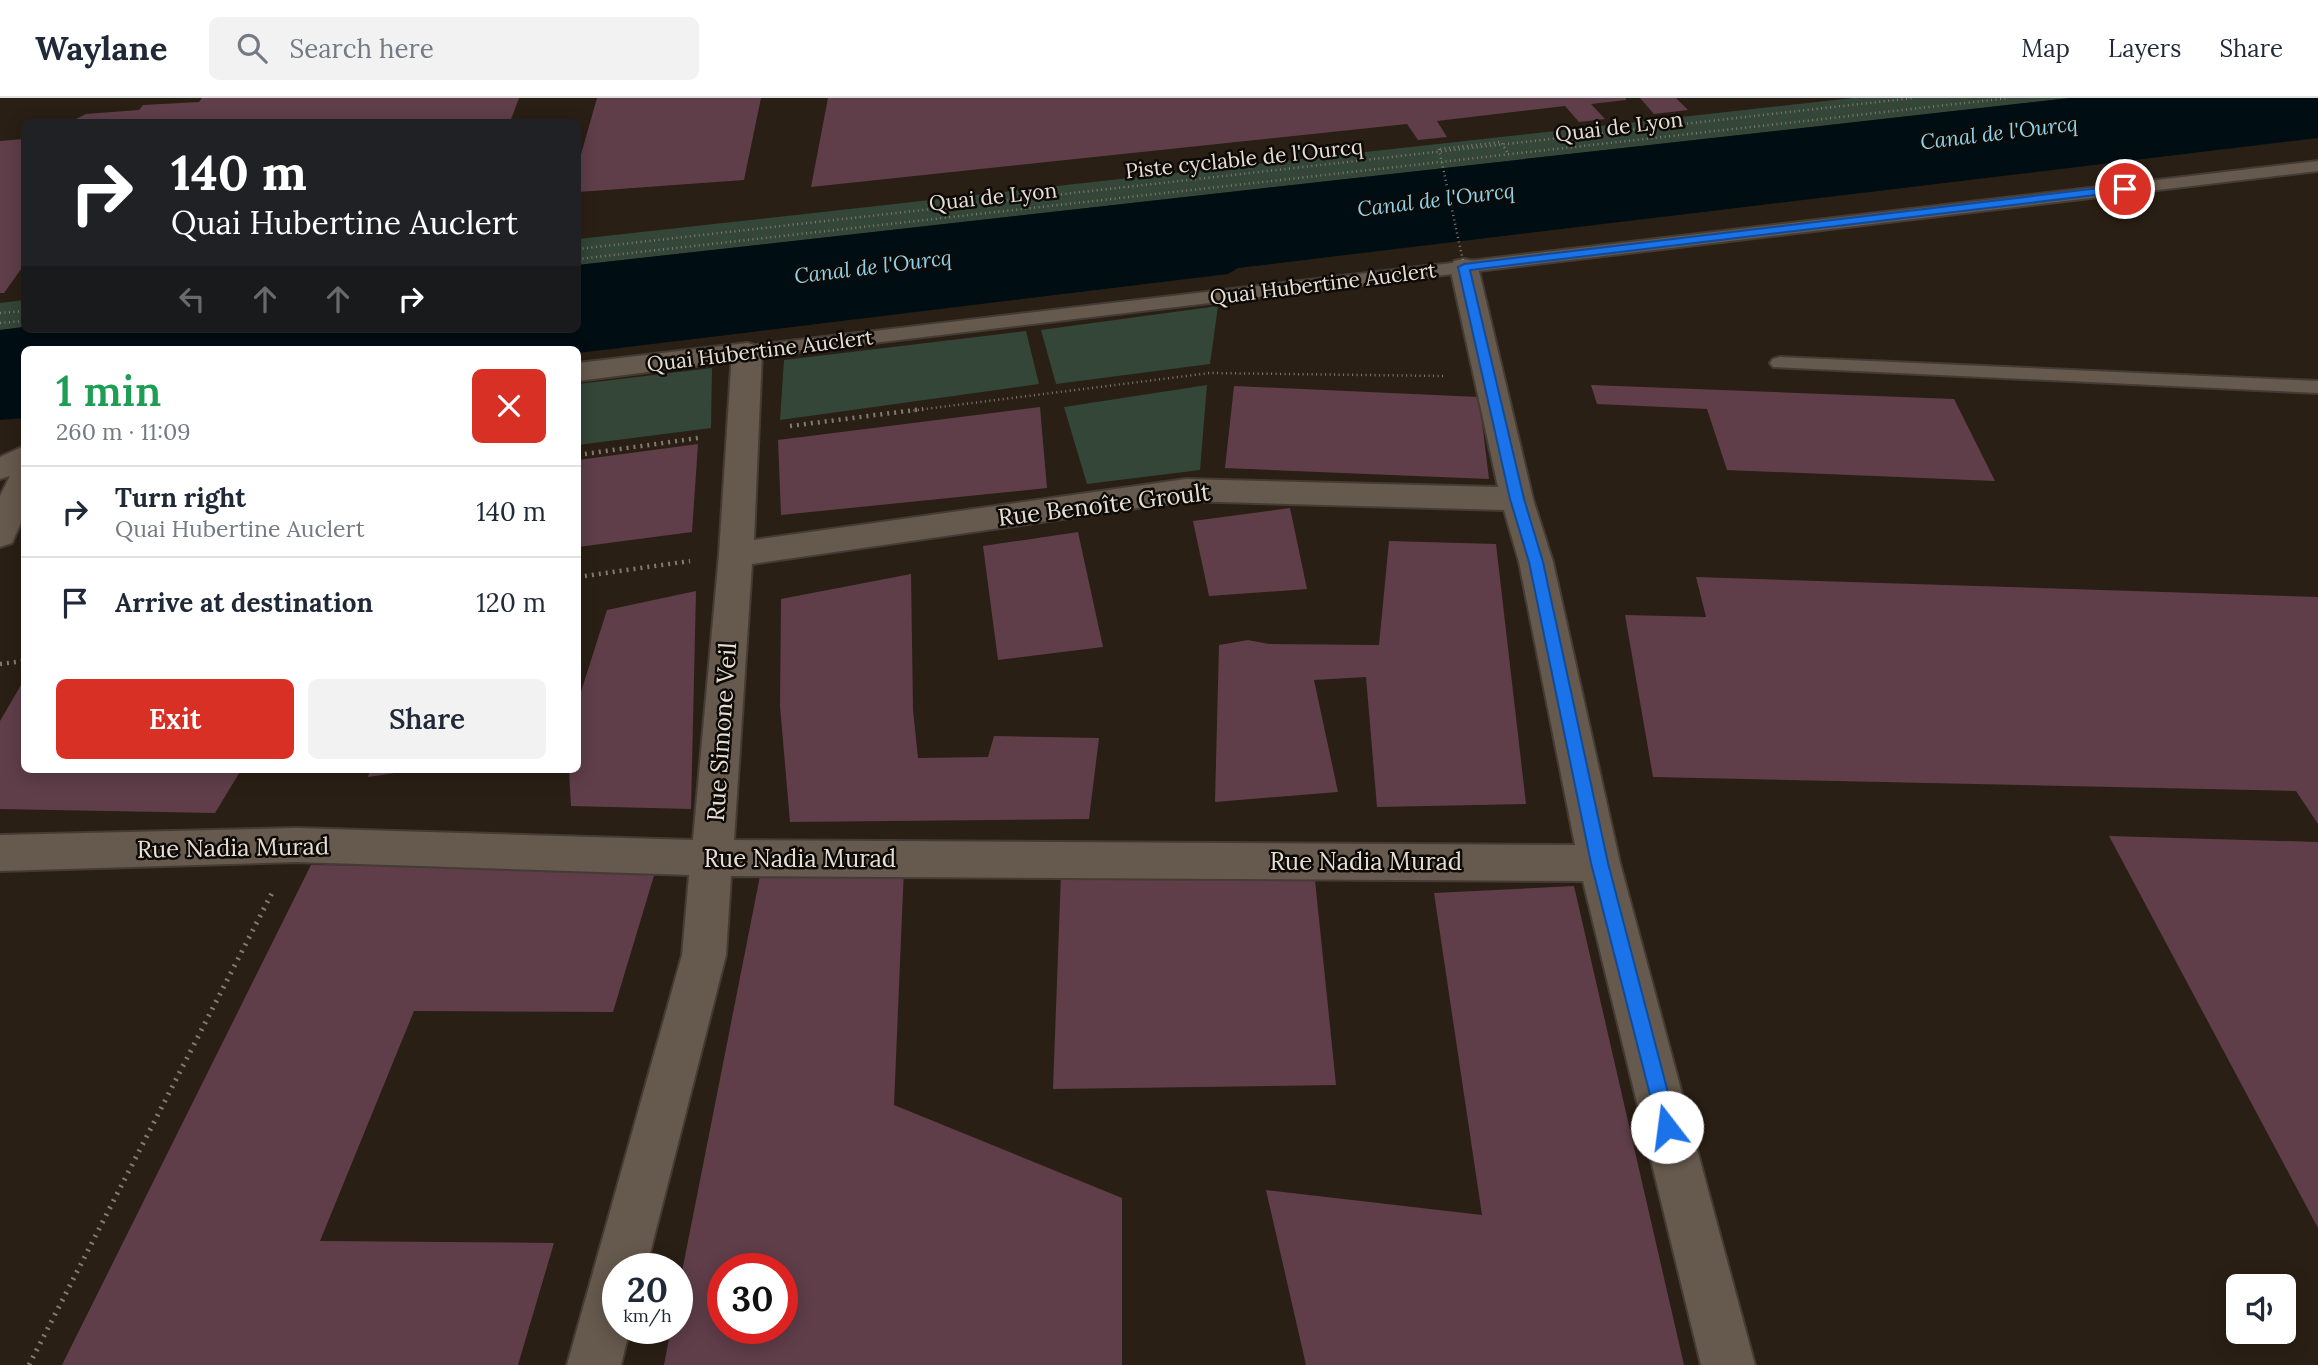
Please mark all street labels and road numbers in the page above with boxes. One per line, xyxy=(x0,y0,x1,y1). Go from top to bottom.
street label: Quai de Lyon xyxy=(1554,105,1685,148)
street label: Piste cyclable de l'Ourcq xyxy=(1124,133,1364,184)
street label: Quai de Lyon xyxy=(928,176,1059,217)
street label: Quai Hubertine Auclert xyxy=(1208,256,1439,311)
street label: Quai Hubertine Auclert xyxy=(645,323,876,378)
street label: Rue Benoîte Groult xyxy=(996,476,1213,533)
street label: Rue Simone Veil xyxy=(700,641,743,822)
street label: Rue Nadia Murad xyxy=(137,830,329,865)
street label: Rue Nadia Murad xyxy=(704,843,896,874)
street label: Rue Nadia Murad xyxy=(1270,846,1462,877)

